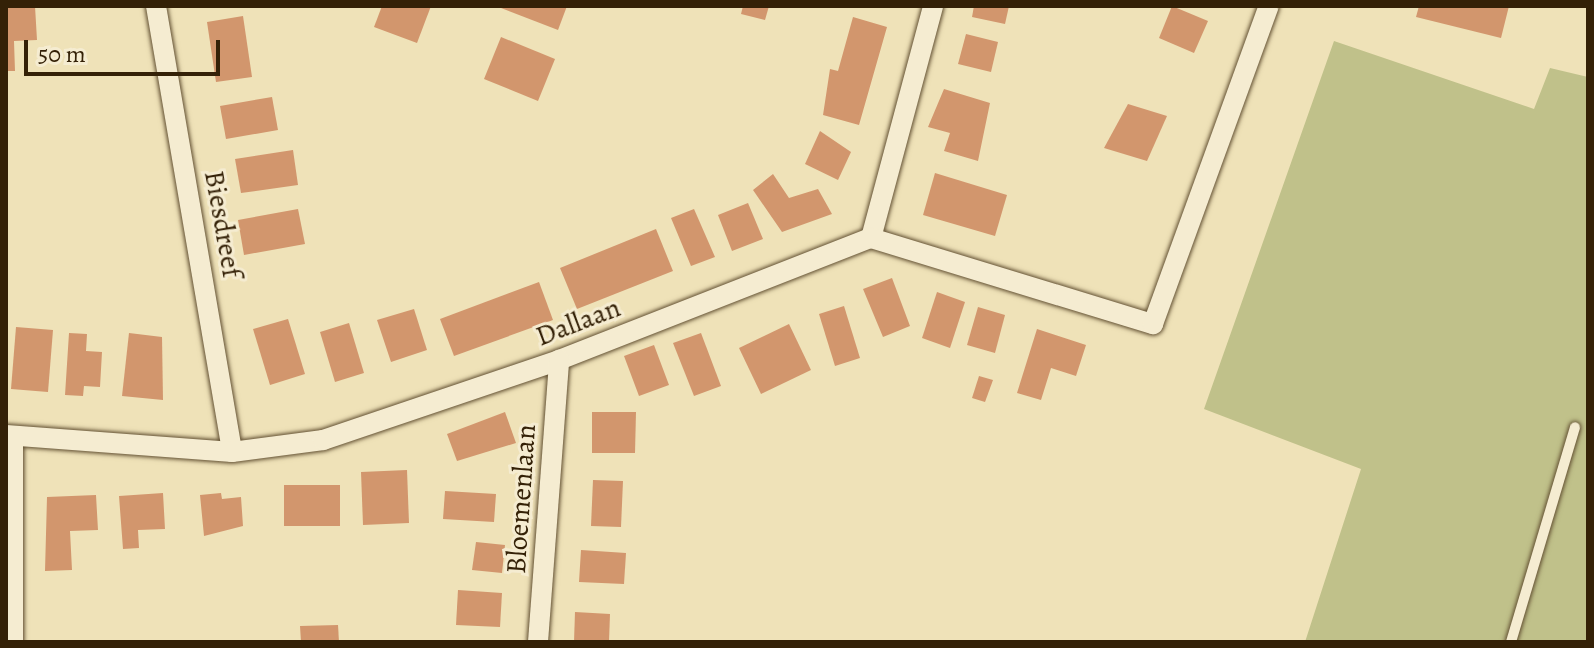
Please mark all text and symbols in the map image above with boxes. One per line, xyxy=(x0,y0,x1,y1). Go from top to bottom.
scale bar xyxy=(28,24,224,74)
text: 50 m xyxy=(38,38,86,70)
street label: Biesdreef xyxy=(197,168,249,280)
street label: Dallaan xyxy=(531,291,625,353)
street label: Bloemenlaan xyxy=(499,423,543,575)

